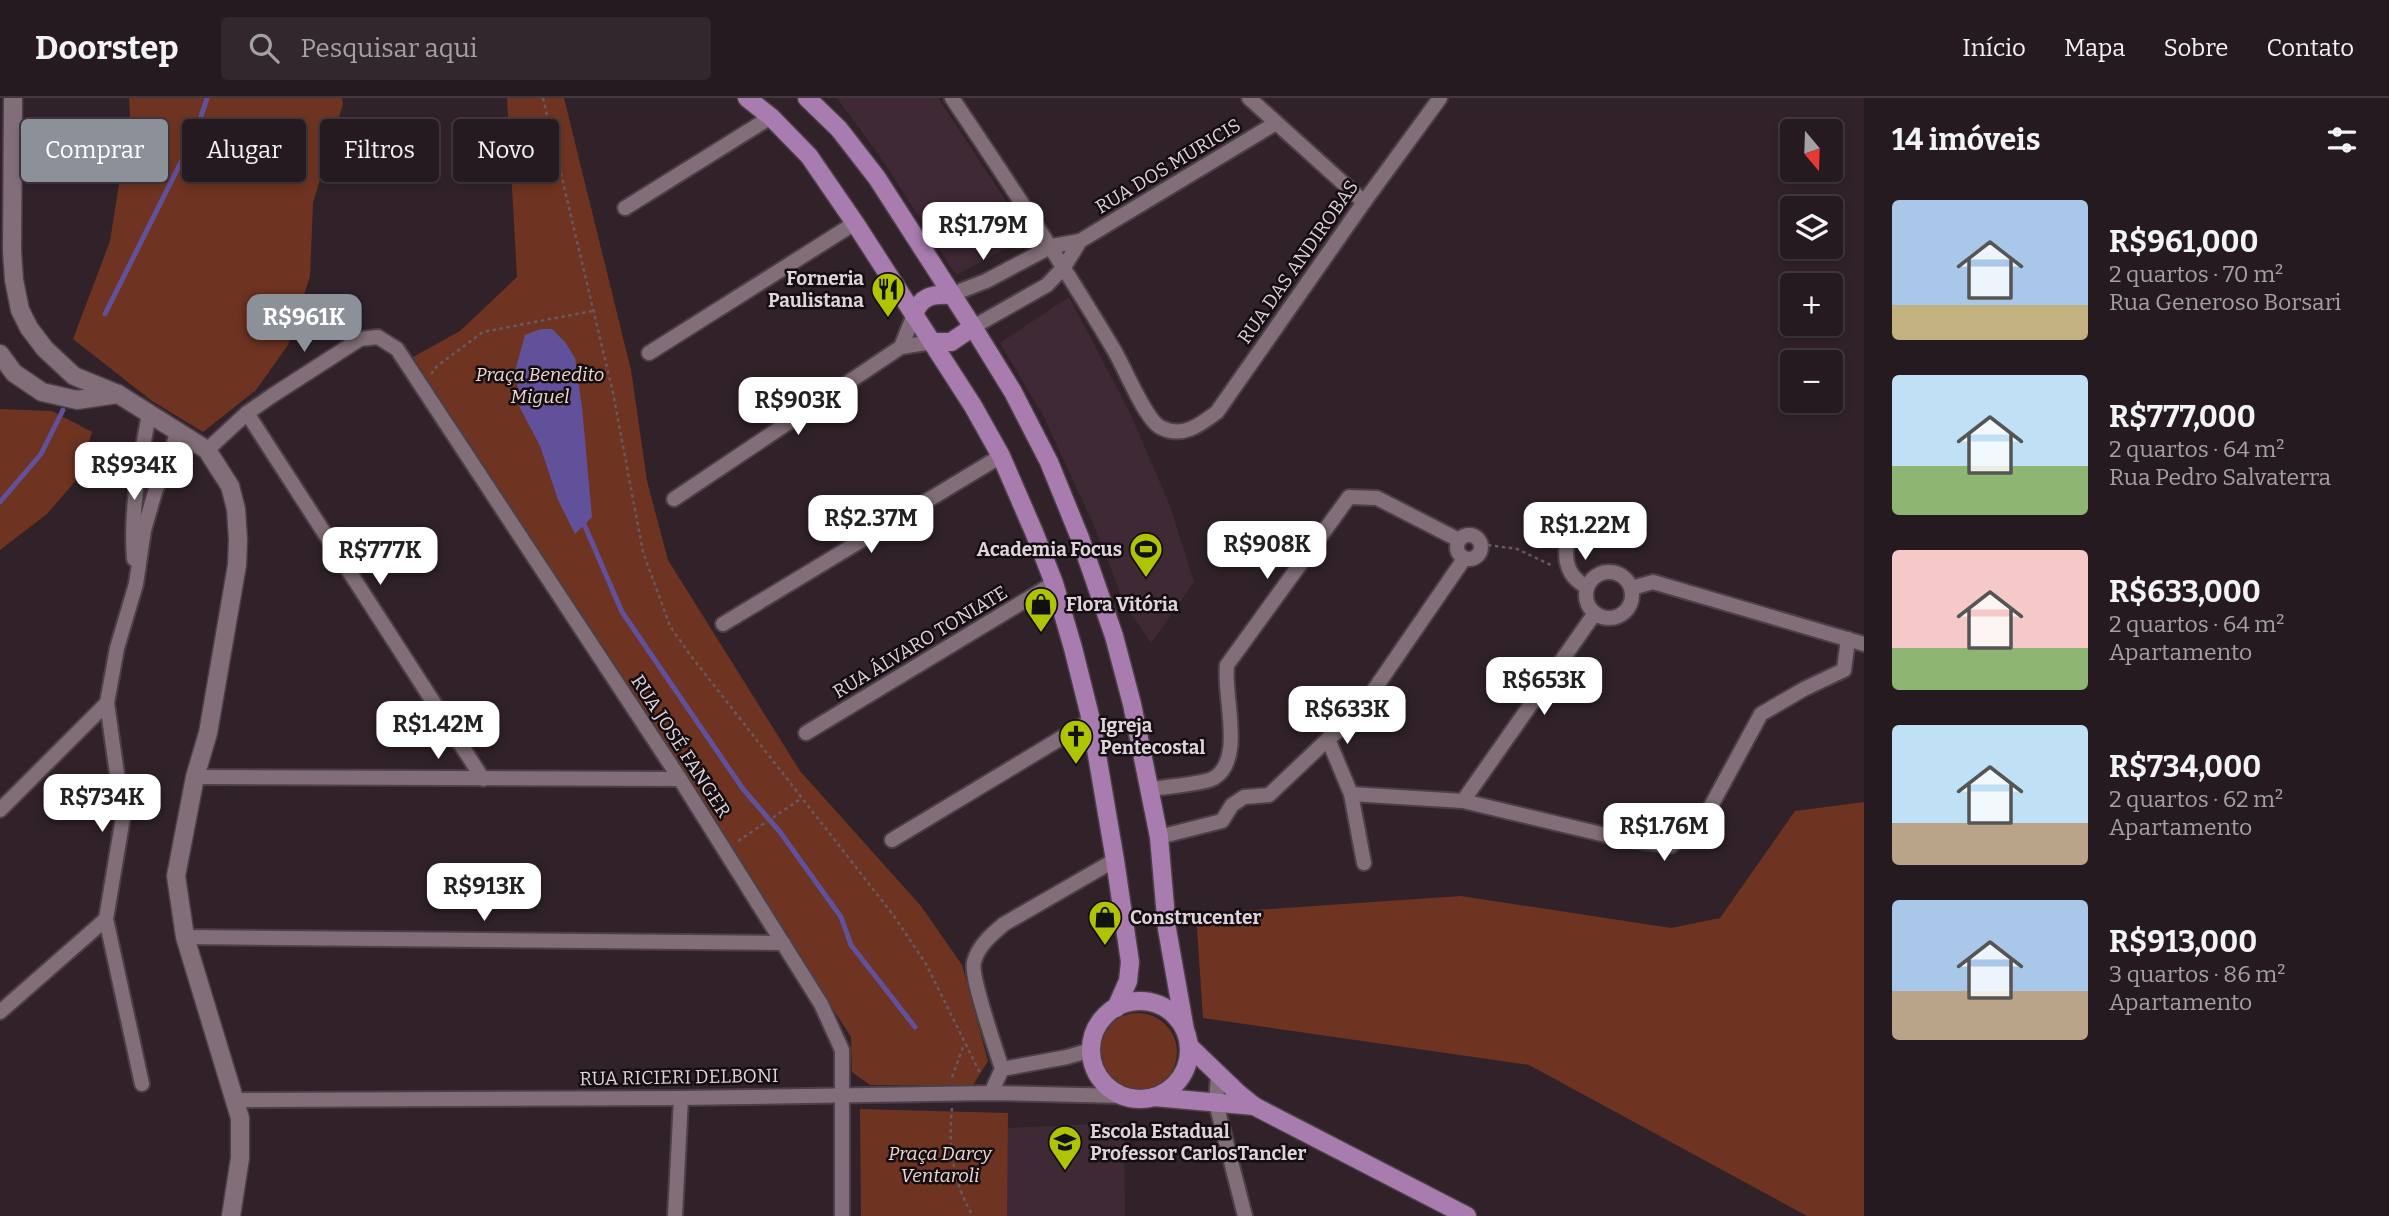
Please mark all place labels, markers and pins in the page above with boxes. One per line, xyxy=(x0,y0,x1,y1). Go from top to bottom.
pin: R$1.79M xyxy=(918,202,1048,262)
place label: Forneria Paulistana xyxy=(768,267,864,312)
restaurant icon: Forneria Paulistana xyxy=(869,270,907,319)
pin: R$961K xyxy=(247,294,361,354)
pin: R$903K xyxy=(741,378,855,437)
pin: R$934K xyxy=(77,442,191,502)
pin: R$2.37M xyxy=(806,496,936,555)
pin: R$1.22M xyxy=(1520,503,1650,562)
pin: R$908K xyxy=(1210,522,1324,581)
pin: R$777K xyxy=(323,528,437,587)
sports icon: Academia Focus xyxy=(1127,530,1165,579)
place label: Academia Focus xyxy=(977,538,1122,561)
shop icon: Flora Vitória xyxy=(1022,585,1060,634)
place label: Flora Vitória xyxy=(1066,593,1179,616)
pin: R$653K xyxy=(1487,658,1601,717)
pin: R$633K xyxy=(1290,686,1404,746)
pin: R$1.42M xyxy=(373,702,503,761)
place label: Igreja Pentecostal xyxy=(1100,714,1206,759)
church icon: Igreja Pentecostal xyxy=(1057,717,1095,766)
pin: R$734K xyxy=(45,774,159,834)
pin: R$1.76M xyxy=(1599,804,1729,863)
pin: R$913K xyxy=(427,864,541,923)
shop icon: Construcenter xyxy=(1086,898,1124,947)
place label: Construcenter xyxy=(1130,906,1261,929)
place label: Escola Estadual Professor CarlosTancler xyxy=(1090,1120,1306,1165)
school or university icon: Escola Estadual Professor CarlosTancler xyxy=(1046,1123,1084,1172)

